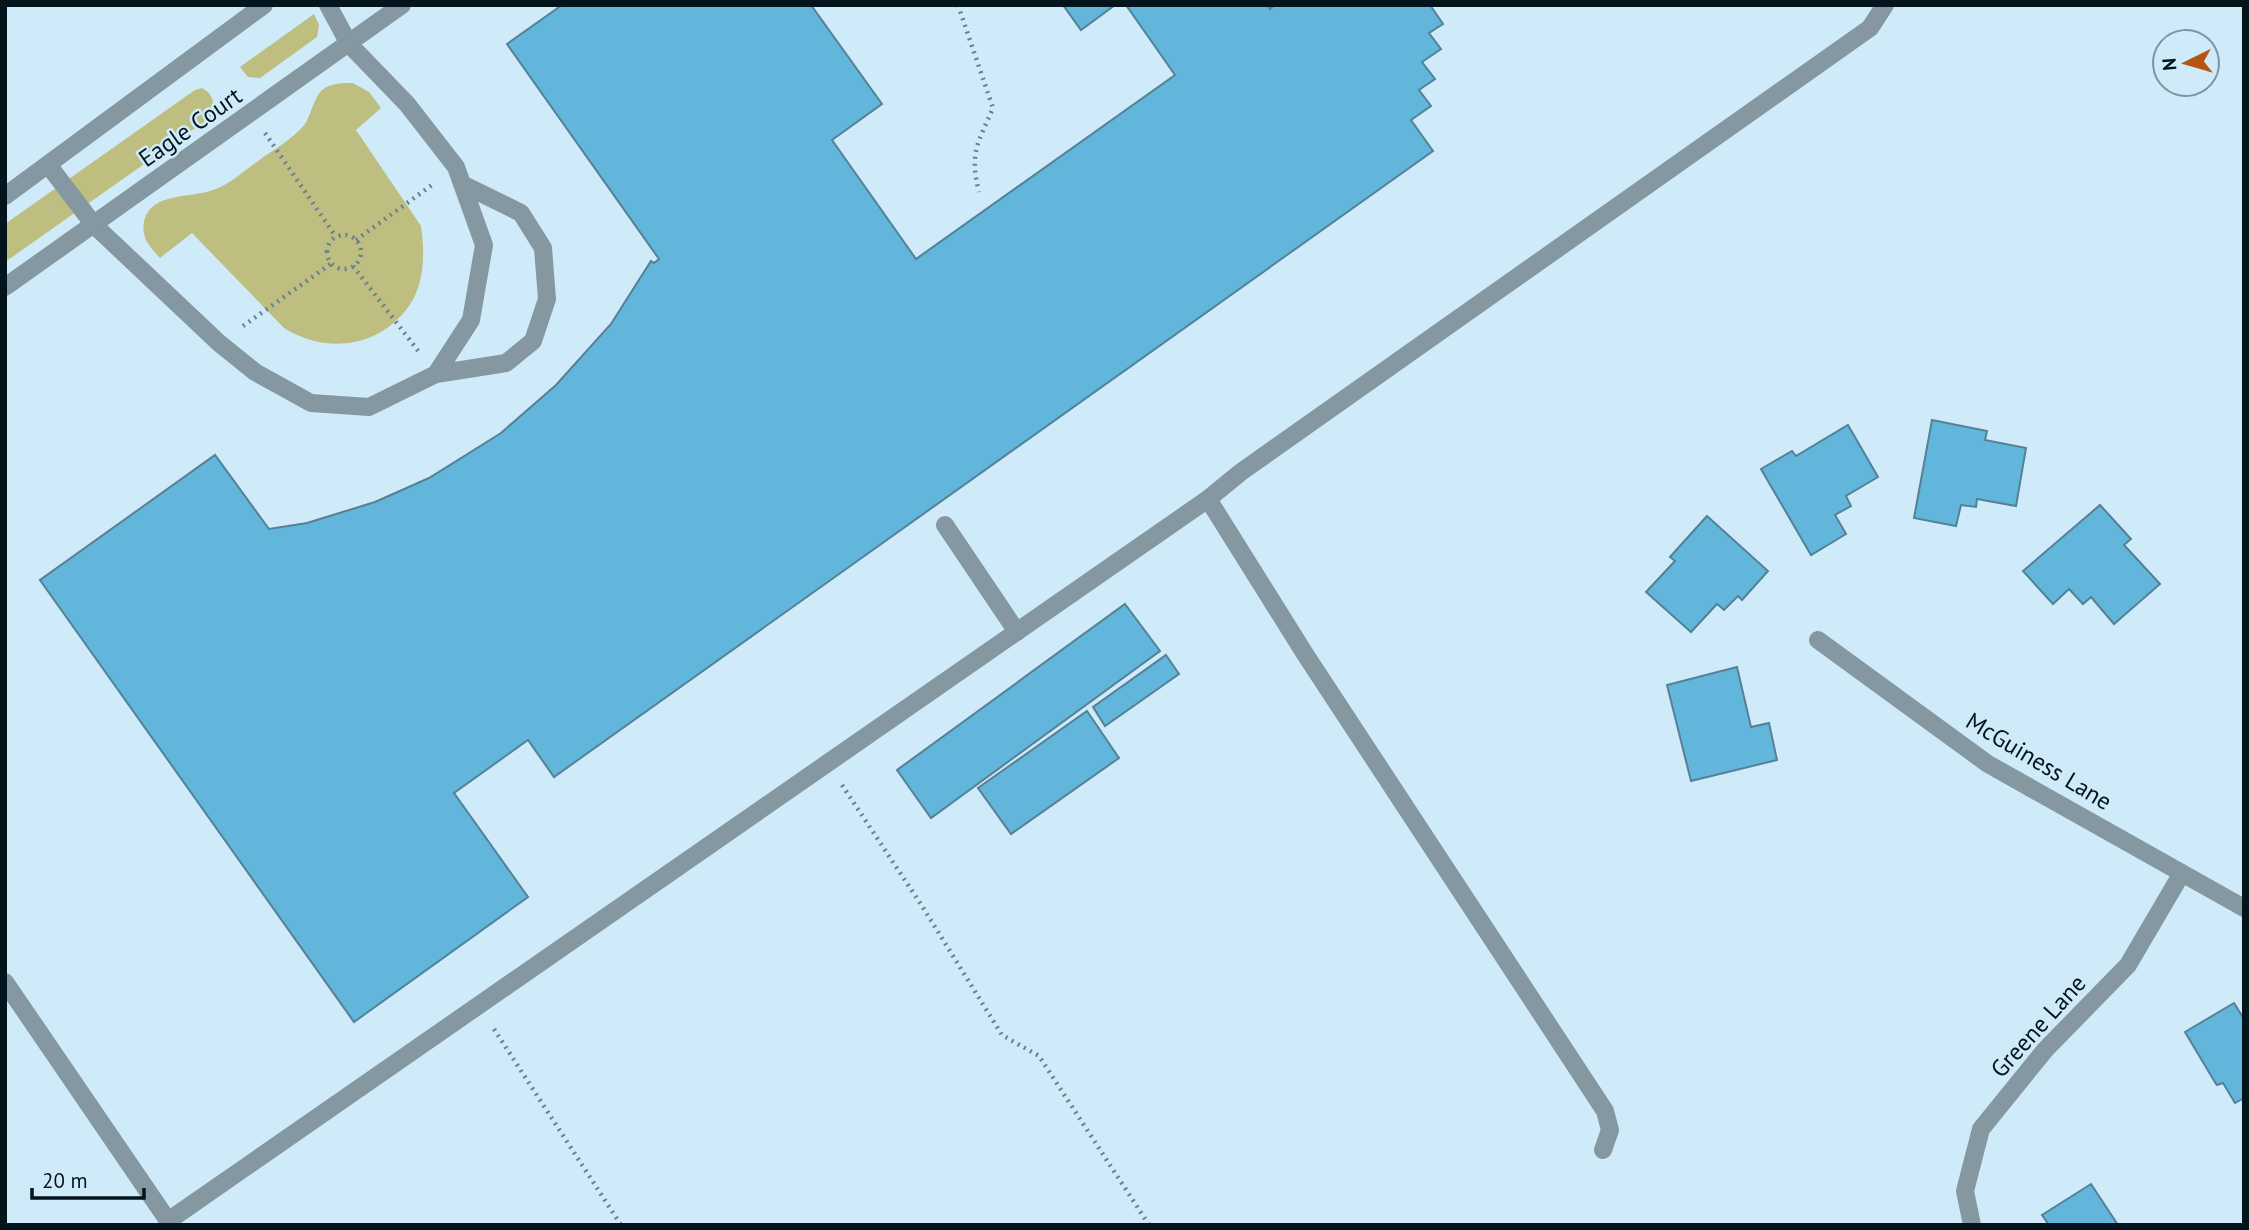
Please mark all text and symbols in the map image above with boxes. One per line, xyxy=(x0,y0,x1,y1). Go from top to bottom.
north arrow xyxy=(2151,28,2221,98)
text: N xyxy=(2157,57,2182,72)
street label: Eagle Court xyxy=(132,80,248,174)
street label: McGuiness Lane xyxy=(1960,705,2118,817)
street label: Greene Lane xyxy=(1984,968,2092,1084)
scale bar xyxy=(32,1156,144,1200)
text: 20 m xyxy=(42,1167,88,1194)

